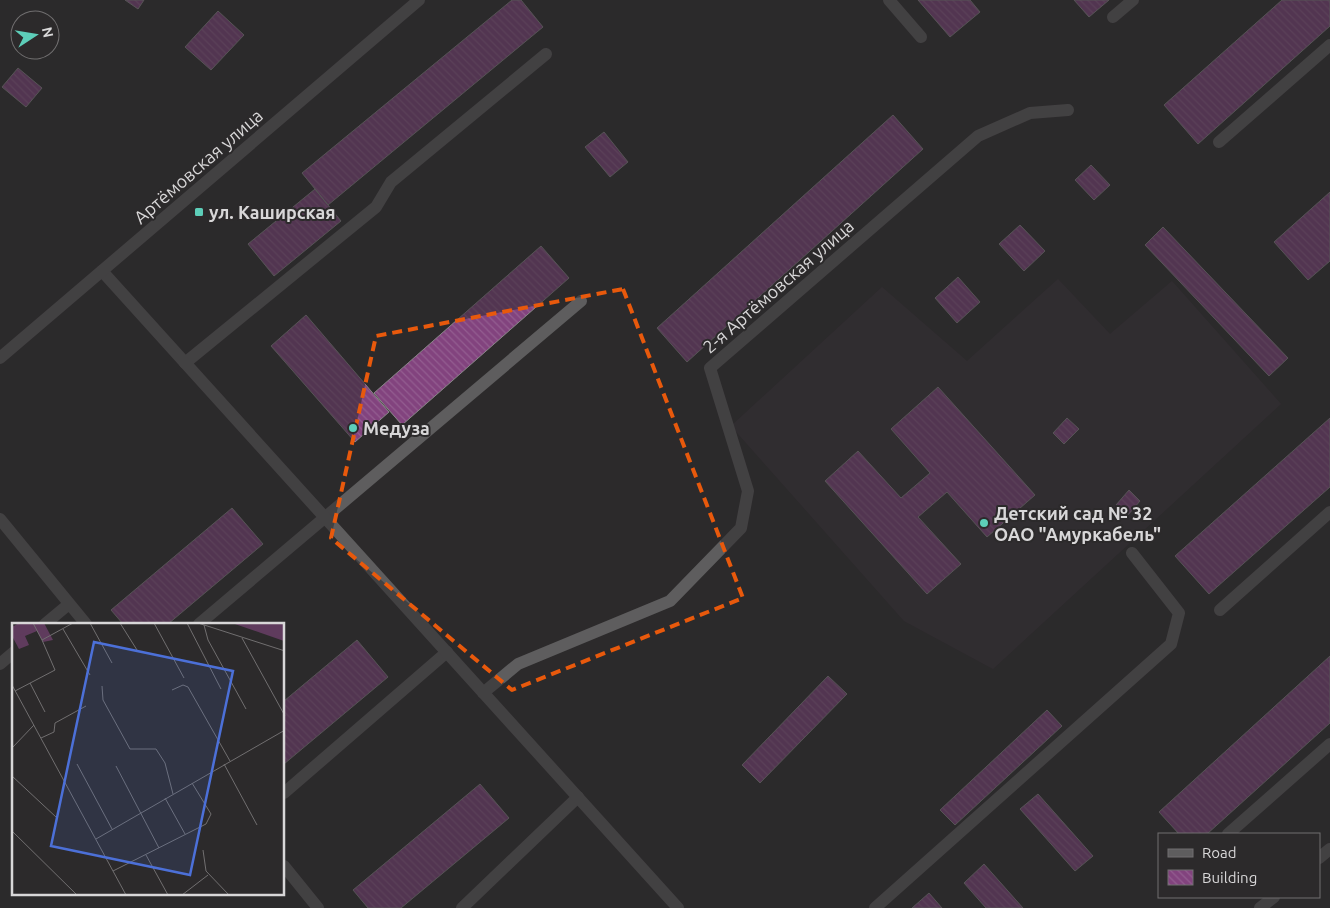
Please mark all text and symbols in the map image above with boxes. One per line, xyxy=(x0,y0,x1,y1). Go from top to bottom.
north arrow xyxy=(10,10,60,60)
text: N xyxy=(39,26,57,39)
street label: Артёмовская улица xyxy=(130,105,266,227)
place label: ул. Каширская xyxy=(209,202,336,222)
marker: ул. Каширская xyxy=(193,206,205,218)
street label: 2-я Артёмовская улица xyxy=(699,215,857,357)
place label: Медуза xyxy=(363,418,430,438)
marker: Медуза xyxy=(347,422,359,434)
place label: Детский сад № 32 ОАО "Амуркабель" xyxy=(994,503,1161,544)
marker: Детский сад № 32 ОАО "Амуркабель" xyxy=(978,517,990,529)
inset map xyxy=(12,623,285,896)
legend xyxy=(1158,833,1320,898)
text: Road xyxy=(1202,844,1237,861)
text: Building xyxy=(1202,869,1257,886)

